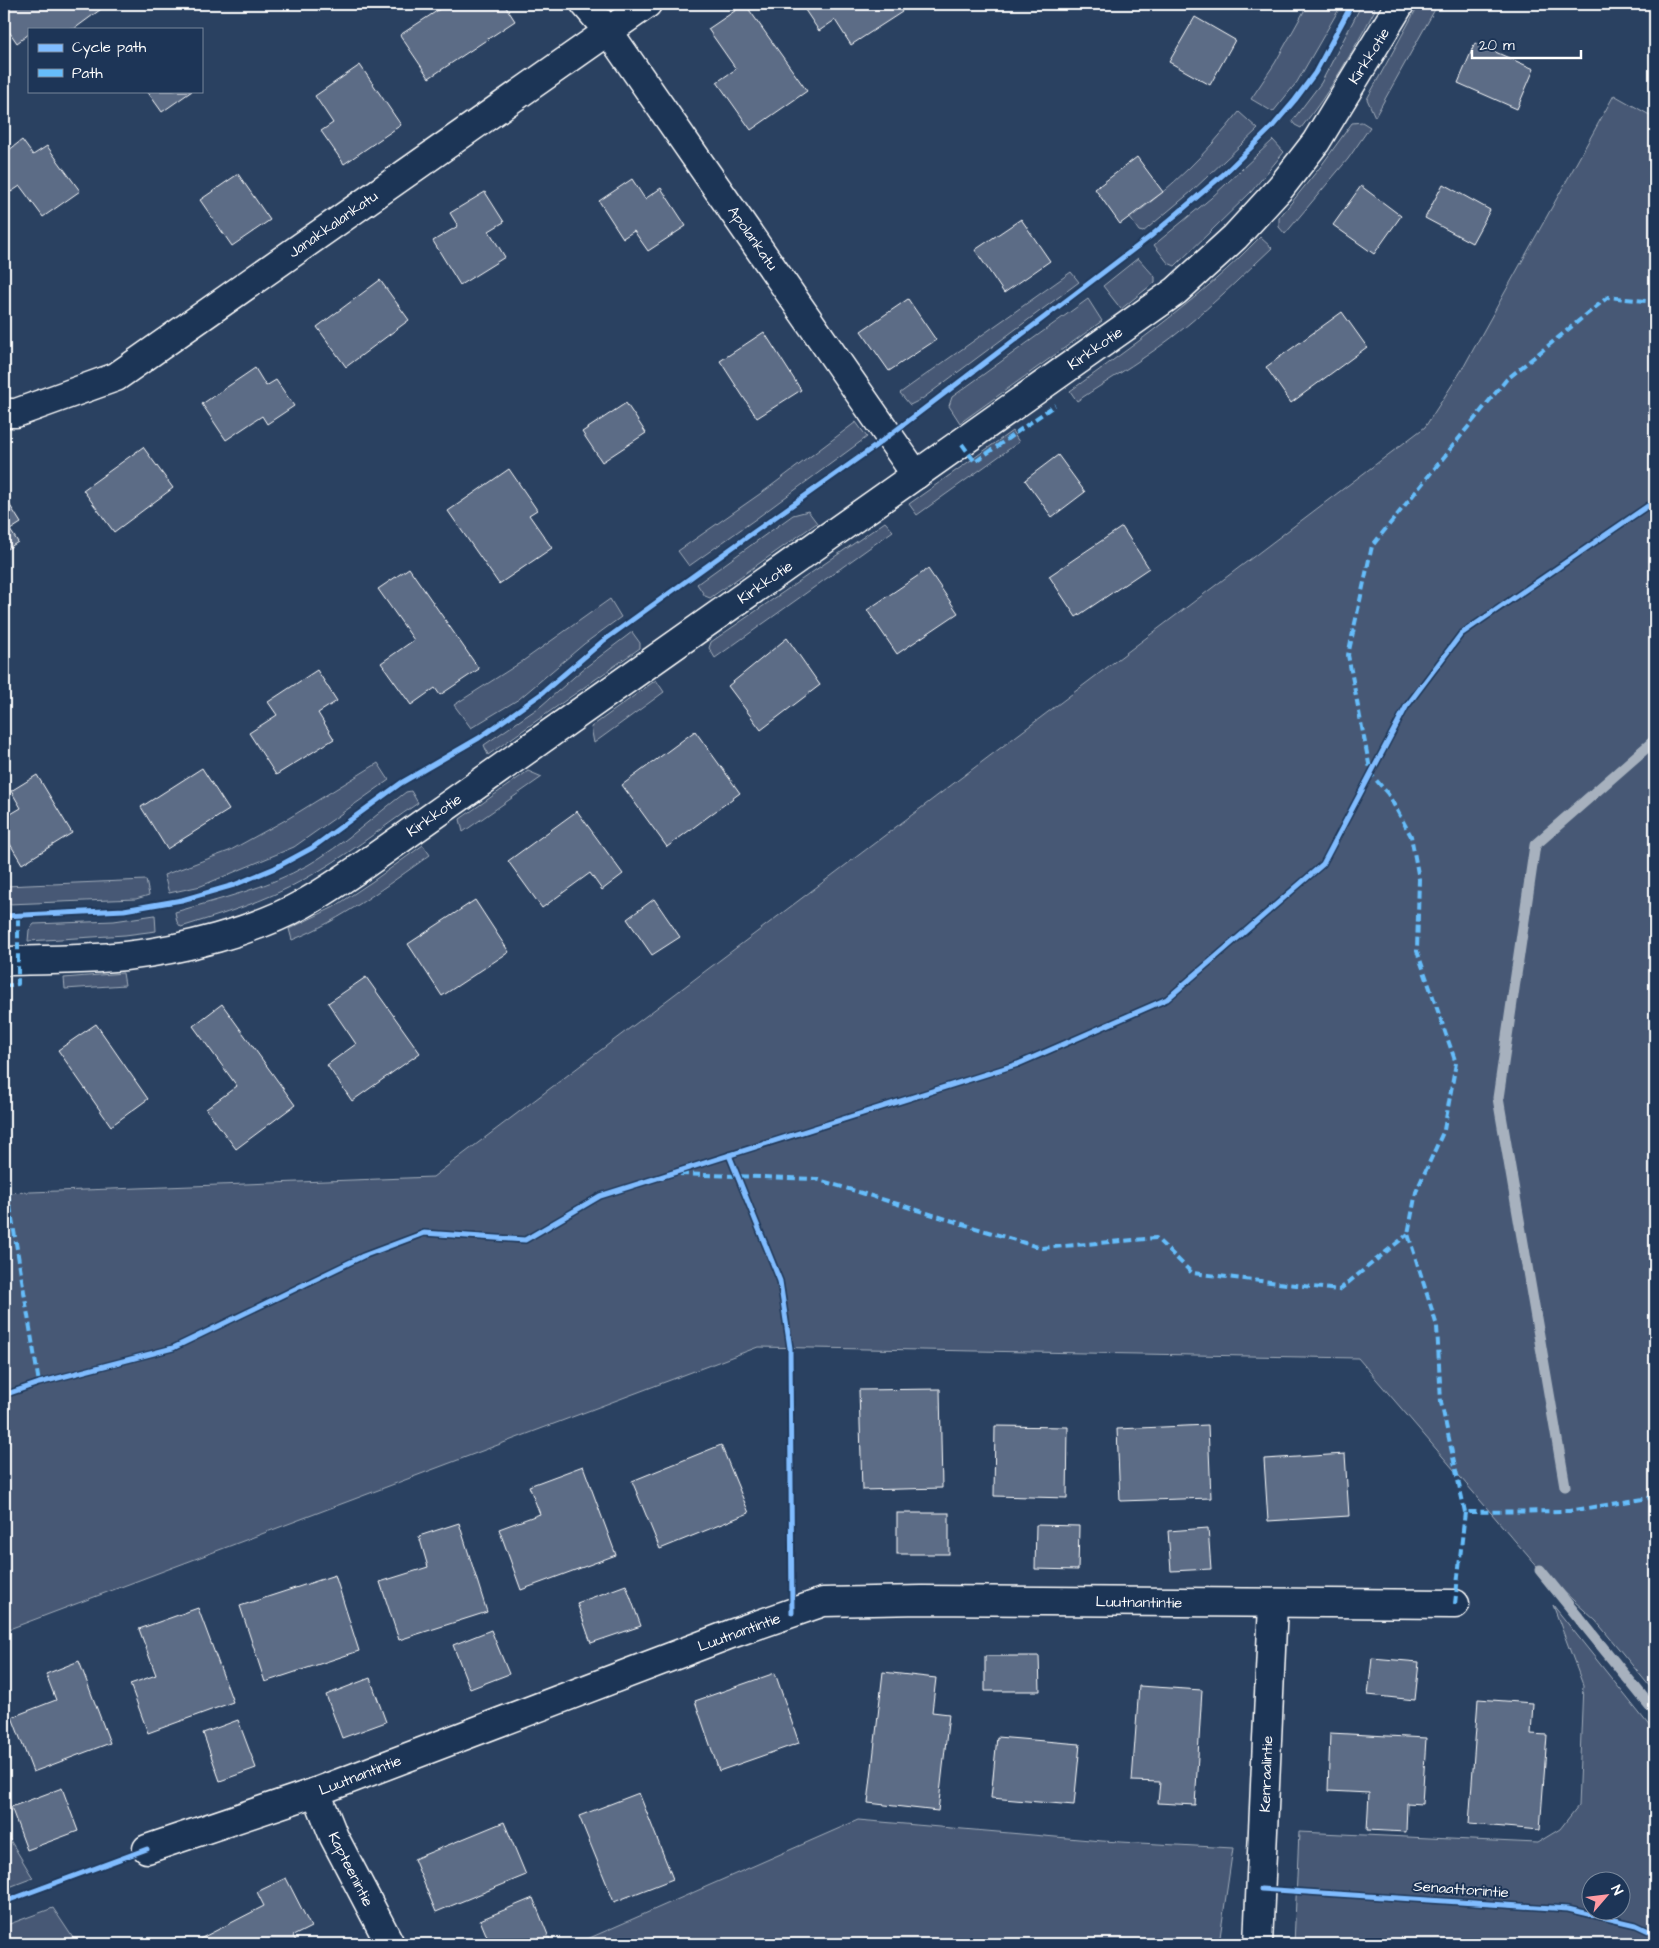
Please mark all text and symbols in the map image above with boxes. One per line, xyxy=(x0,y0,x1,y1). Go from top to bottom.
street label: Kirkkotie xyxy=(1344,24,1395,89)
legend xyxy=(28,28,202,92)
scale bar xyxy=(1472,28,1580,60)
text: 20 m xyxy=(1479,35,1515,56)
text: Cycle path xyxy=(72,37,147,59)
text: Path xyxy=(72,63,103,84)
street label: Janakkalankatu xyxy=(284,186,383,263)
street label: Apolankatu xyxy=(723,202,783,275)
street label: Kirkkotie xyxy=(1063,322,1127,375)
street label: Kirkkotie xyxy=(733,556,797,609)
street label: Kirkkotie xyxy=(402,789,466,842)
street label: Luutnantintie xyxy=(1096,1591,1182,1614)
street label: Luutnantintie xyxy=(695,1608,783,1657)
street label: Kenraalintie xyxy=(1255,1735,1278,1813)
street label: Luutnantintie xyxy=(316,1750,404,1801)
street label: Kapteenintie xyxy=(323,1828,378,1910)
north arrow xyxy=(1582,1870,1632,1920)
street label: Senaattorintie xyxy=(1413,1876,1509,1903)
text: N xyxy=(1606,1882,1628,1899)

